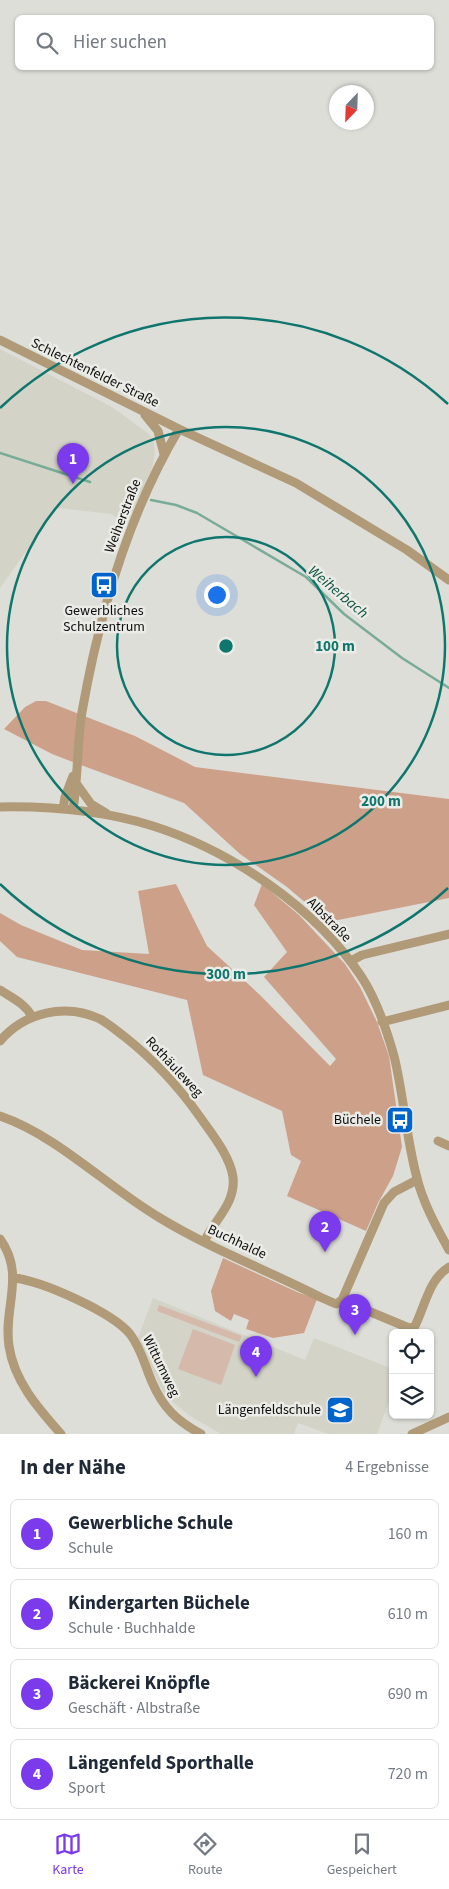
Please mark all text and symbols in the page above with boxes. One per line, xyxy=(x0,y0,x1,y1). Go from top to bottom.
search box xyxy=(15,15,434,70)
icon: search xyxy=(33,29,61,57)
text: Hier suchen xyxy=(73,29,167,56)
north arrow xyxy=(329,85,374,130)
street label: Schlechtenfelder Straße xyxy=(28,333,163,413)
pin: 1 xyxy=(57,443,89,484)
street label: Weiherstraße xyxy=(100,476,146,556)
water label: Weiherbach xyxy=(303,561,373,623)
bus stop icon: Gewerbliches Schulzentrum xyxy=(89,570,119,600)
your location xyxy=(204,582,230,608)
place label: Gewerbliches Schulzentrum xyxy=(63,601,145,637)
text: 100 m xyxy=(315,636,355,657)
centre of rings xyxy=(217,637,235,655)
text: 200 m xyxy=(361,791,401,812)
street label: Albstraße xyxy=(302,893,356,947)
text: 300 m xyxy=(206,964,246,985)
street label: Rothäuleweg xyxy=(141,1032,207,1102)
bus stop icon: Büchele xyxy=(385,1105,415,1135)
place label: Büchele xyxy=(334,1110,381,1130)
pin: 2 xyxy=(309,1211,341,1252)
street label: Buchhalde xyxy=(204,1220,270,1264)
pin: 3 xyxy=(339,1294,371,1335)
map controls xyxy=(389,1329,434,1419)
button: locate xyxy=(389,1329,434,1374)
street label: Wittumweg xyxy=(137,1332,185,1400)
pin: 4 xyxy=(240,1336,272,1377)
button: layers xyxy=(389,1374,434,1419)
school or university icon: Längenfeldschule xyxy=(325,1395,355,1425)
place label: Längenfeldschule xyxy=(218,1400,321,1420)
text: In der Nähe xyxy=(20,1452,126,1482)
text: 4 Ergebnisse xyxy=(345,1456,429,1478)
text: Gewerbliche Schule xyxy=(68,1510,233,1537)
text: 1 xyxy=(33,1523,41,1545)
text: 160 m xyxy=(388,1523,428,1545)
text: Schule xyxy=(68,1537,113,1559)
text: Kindergarten Büchele xyxy=(68,1590,250,1617)
text: 2 xyxy=(33,1603,41,1625)
text: 610 m xyxy=(388,1603,428,1625)
text: Schule · Buchhalde xyxy=(68,1617,195,1639)
text: Bäckerei Knöpfle xyxy=(68,1670,210,1697)
text: 3 xyxy=(33,1683,41,1705)
text: 690 m xyxy=(388,1683,428,1705)
text: Geschäft · Albstraße xyxy=(68,1697,200,1719)
text: Längenfeld Sporthalle xyxy=(68,1750,254,1777)
text: 4 xyxy=(33,1763,41,1785)
text: 720 m xyxy=(388,1763,428,1785)
text: Sport xyxy=(68,1777,105,1799)
tab: Karte xyxy=(52,1830,84,1880)
tab: Route xyxy=(188,1830,222,1880)
tab: Gespeichert xyxy=(327,1830,397,1880)

